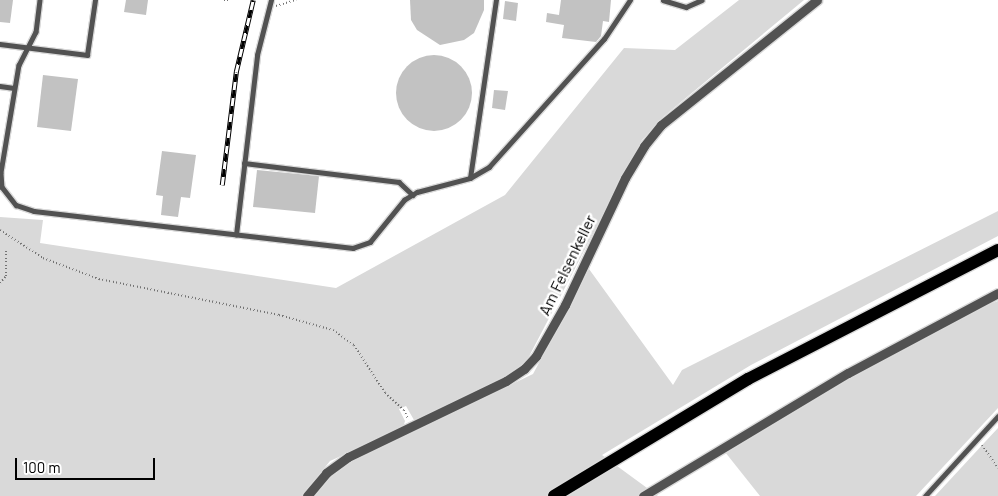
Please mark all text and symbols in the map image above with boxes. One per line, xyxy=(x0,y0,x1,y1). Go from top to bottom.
street label: Am Felsenkeller xyxy=(534,212,600,318)
scale bar xyxy=(18,448,158,480)
text: 100 m xyxy=(23,458,61,476)

